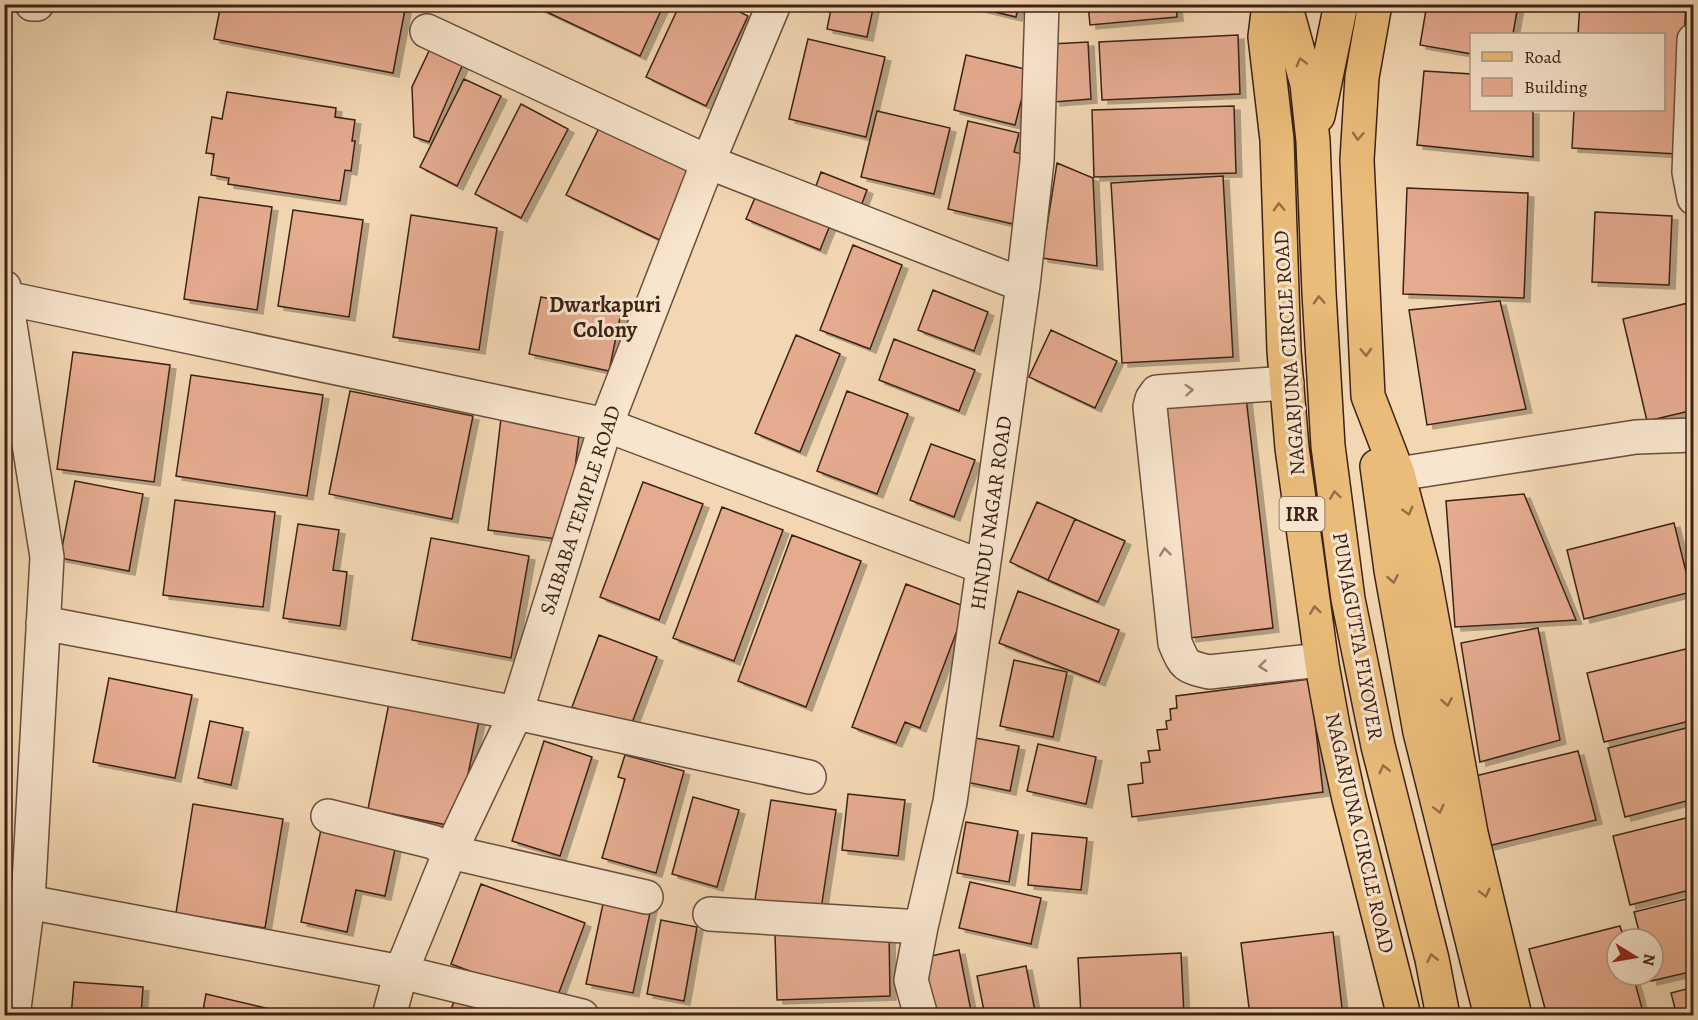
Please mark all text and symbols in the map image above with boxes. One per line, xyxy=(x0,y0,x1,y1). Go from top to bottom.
legend xyxy=(1470,33,1665,111)
text: Road xyxy=(1524,45,1562,69)
one-way arrow xyxy=(1296,58,1308,68)
text: Building xyxy=(1524,75,1588,99)
one-way arrow xyxy=(1352,131,1365,140)
one-way arrow xyxy=(1273,203,1285,212)
street label: NAGARJUNA CIRCLE ROAD xyxy=(1266,229,1312,477)
district label: Dwarkapuri Colony xyxy=(549,290,661,345)
one-way arrow xyxy=(1313,296,1326,305)
one-way arrow xyxy=(1359,347,1372,356)
one-way arrow xyxy=(1185,384,1194,397)
street label: SAIBABA TEMPLE ROAD xyxy=(533,402,627,618)
street label: HINDU NAGAR ROAD xyxy=(964,414,1018,612)
one-way arrow xyxy=(1329,490,1341,499)
road number: IRR xyxy=(1280,497,1324,531)
one-way arrow xyxy=(1400,506,1413,516)
street label: PUNJAGUTTA FLYOVER xyxy=(1326,530,1390,742)
one-way arrow xyxy=(1159,547,1172,556)
one-way arrow xyxy=(1386,573,1399,583)
one-way arrow xyxy=(1309,605,1321,615)
one-way arrow xyxy=(1259,659,1268,672)
one-way arrow xyxy=(1440,696,1453,706)
street label: NAGARJUNA CIRCLE ROAD xyxy=(1319,710,1401,956)
one-way arrow xyxy=(1378,764,1391,774)
one-way arrow xyxy=(1432,804,1445,814)
one-way arrow xyxy=(1478,887,1491,897)
north arrow xyxy=(1605,927,1665,987)
text: N xyxy=(1637,952,1661,968)
one-way arrow xyxy=(1426,953,1439,963)

